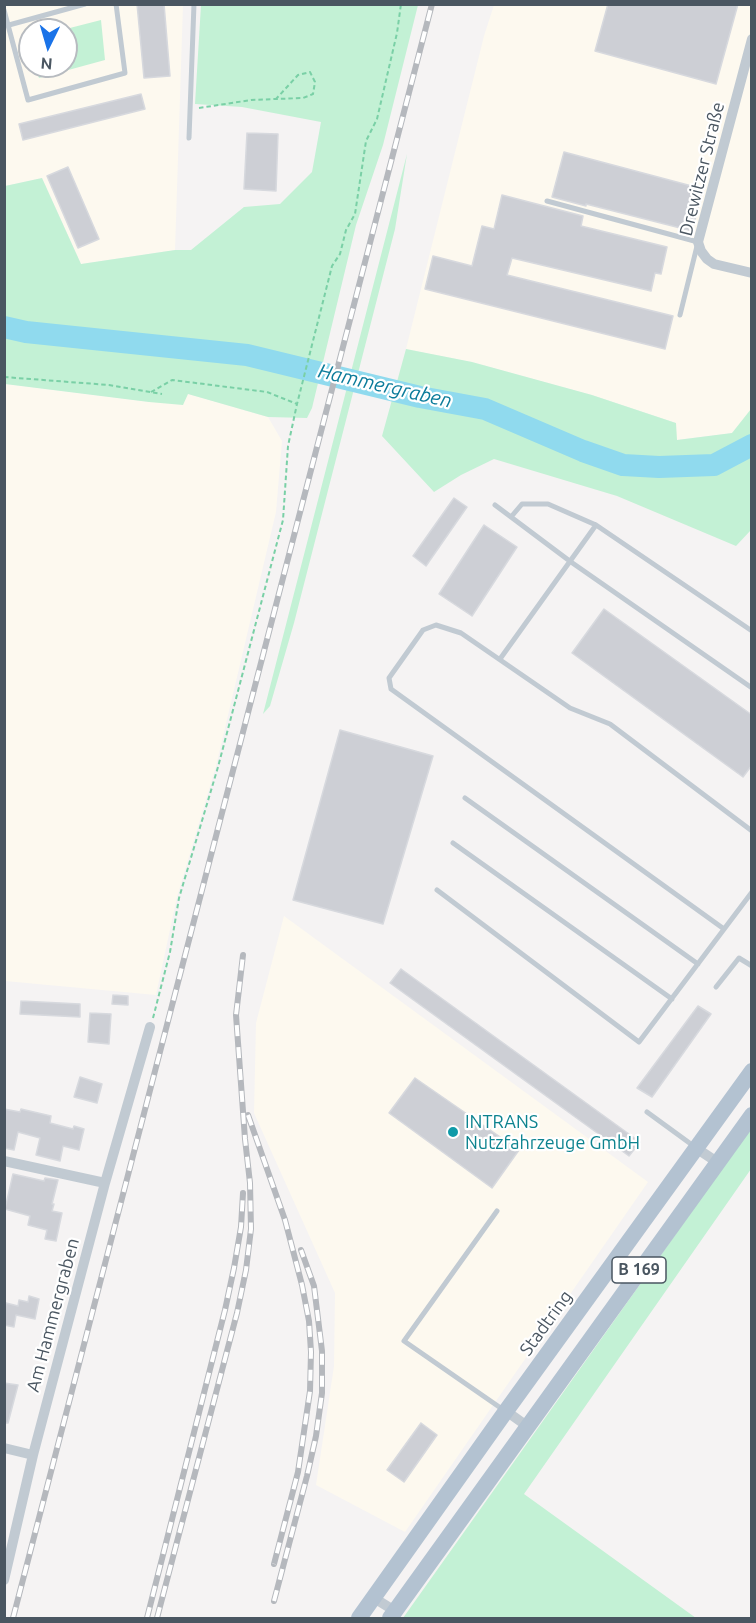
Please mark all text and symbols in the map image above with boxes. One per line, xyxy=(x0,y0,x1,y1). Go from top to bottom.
north arrow xyxy=(18,18,78,78)
text: N xyxy=(40,54,53,73)
street label: Drewitzer Straße xyxy=(675,100,729,238)
water label: Hammergraben xyxy=(316,359,454,413)
place label: INTRANS Nutzfahrzeuge GmbH xyxy=(465,1111,640,1154)
marker: INTRANS Nutzfahrzeuge GmbH xyxy=(446,1125,460,1139)
street label: Am Hammergraben xyxy=(22,1236,84,1394)
road number: B 169 xyxy=(612,1257,666,1283)
street label: Stadtring xyxy=(515,1286,577,1360)

